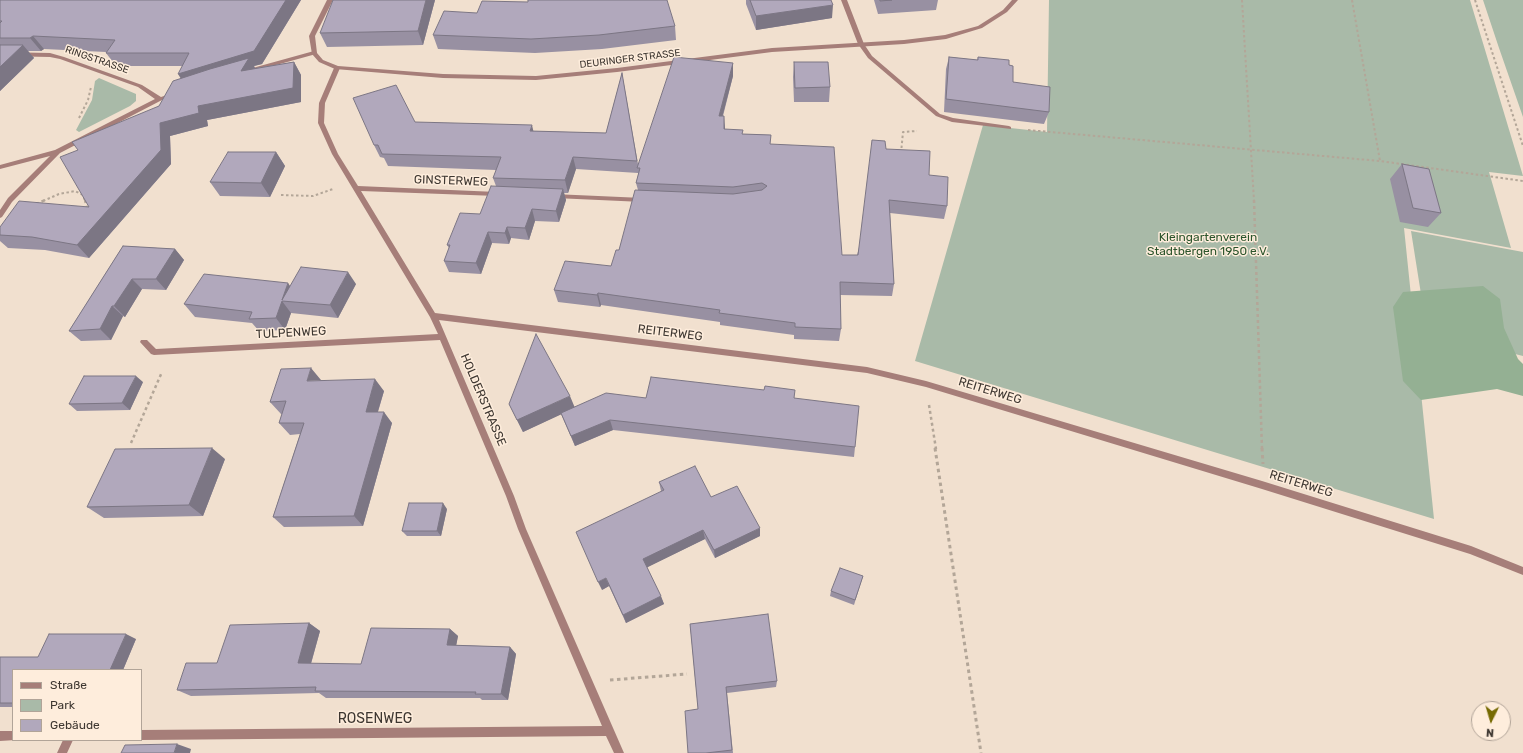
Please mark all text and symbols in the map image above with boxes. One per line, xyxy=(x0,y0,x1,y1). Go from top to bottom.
street label: RINGSTRASSE xyxy=(64,43,130,77)
street label: DEURINGER STRASSE xyxy=(579,47,681,71)
street label: GINSTERWEG xyxy=(414,173,488,189)
park label: Kleingartenverein Stadtbergen 1950 e.V. xyxy=(1147,231,1269,259)
street label: REITERWEG xyxy=(637,322,703,344)
street label: TULPENWEG xyxy=(255,324,327,342)
street label: HOLDERSTRASSE xyxy=(457,352,509,448)
street label: REITERWEG xyxy=(957,375,1023,407)
street label: REITERWEG xyxy=(1268,468,1334,500)
legend xyxy=(12,669,142,741)
text: Straße xyxy=(50,678,87,692)
text: Park xyxy=(50,698,75,712)
north arrow xyxy=(1471,701,1511,741)
street label: ROSENWEG xyxy=(338,711,412,727)
text: Gebäude xyxy=(50,718,100,732)
text: N xyxy=(1485,726,1495,739)

